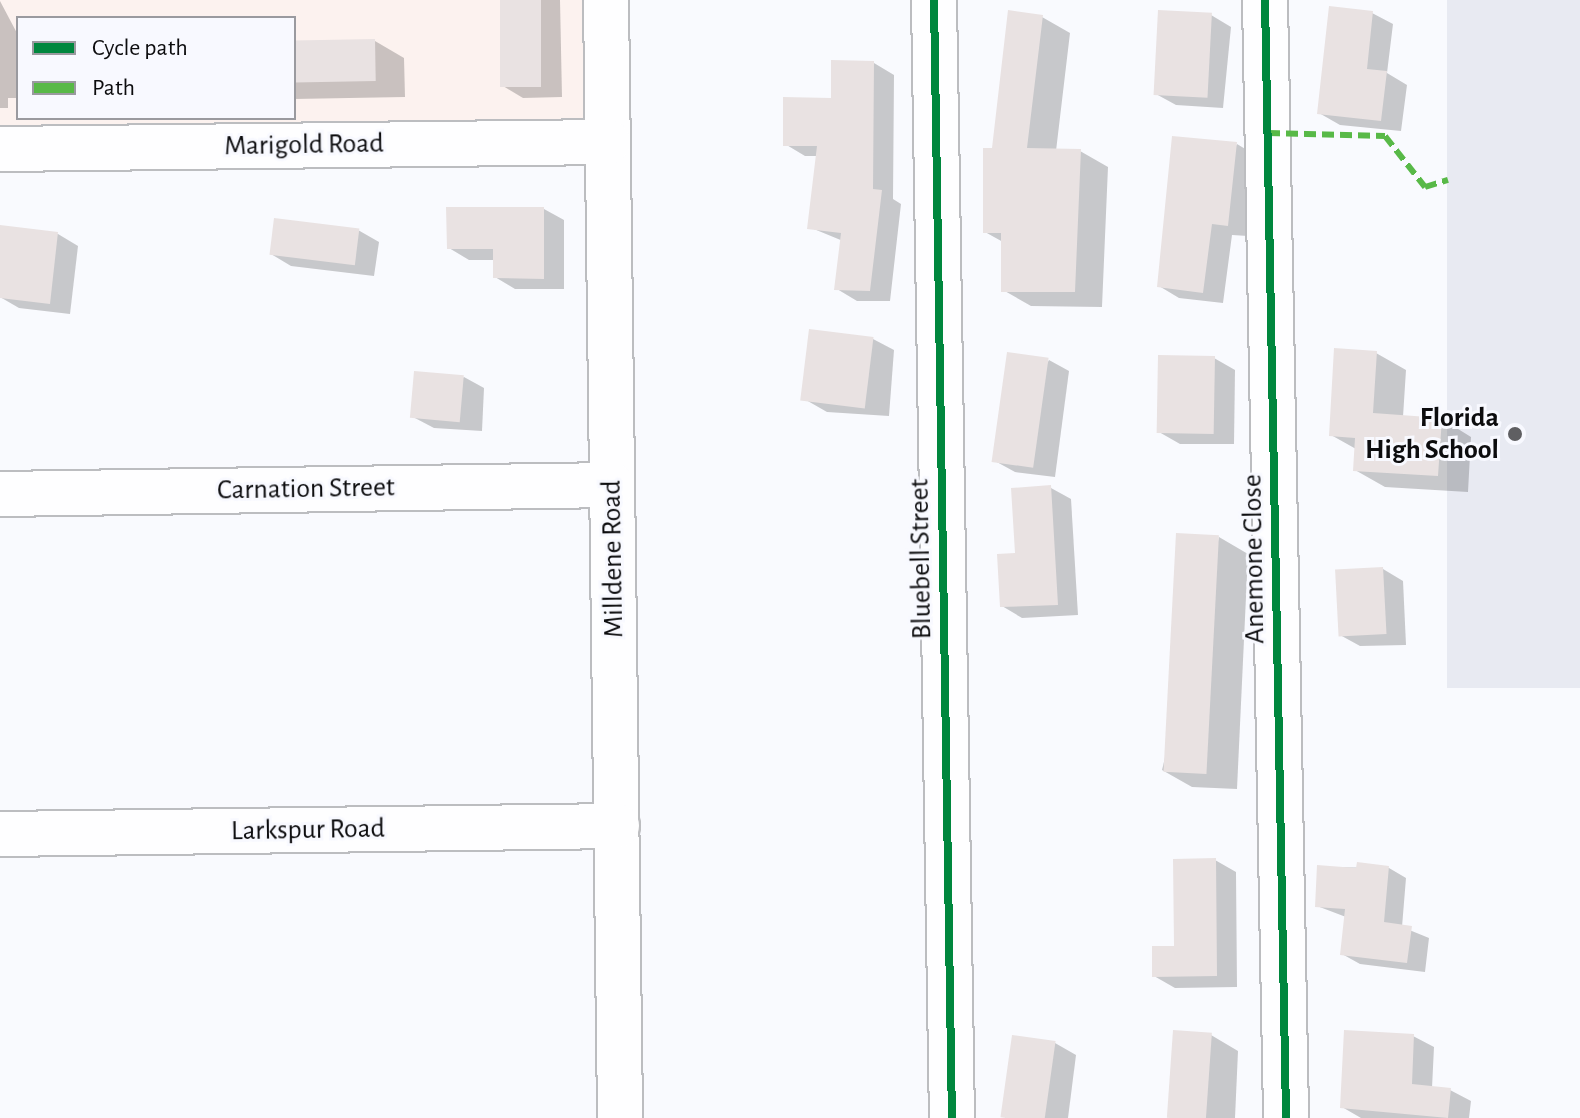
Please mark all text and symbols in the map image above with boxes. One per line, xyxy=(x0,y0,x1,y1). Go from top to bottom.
legend xyxy=(16,16,296,120)
text: Cycle path xyxy=(92,36,188,60)
text: Path xyxy=(92,76,135,100)
street label: Marigold Road xyxy=(224,127,384,163)
place label: Florida High School xyxy=(1365,401,1499,467)
marker: Florida High School xyxy=(1506,425,1524,443)
street label: Carnation Street xyxy=(217,471,395,507)
street label: Anemone Close xyxy=(1236,474,1272,644)
street label: Bluebell Street xyxy=(903,478,939,640)
street label: Milldene Road xyxy=(595,480,631,638)
street label: Larkspur Road xyxy=(231,812,385,848)

